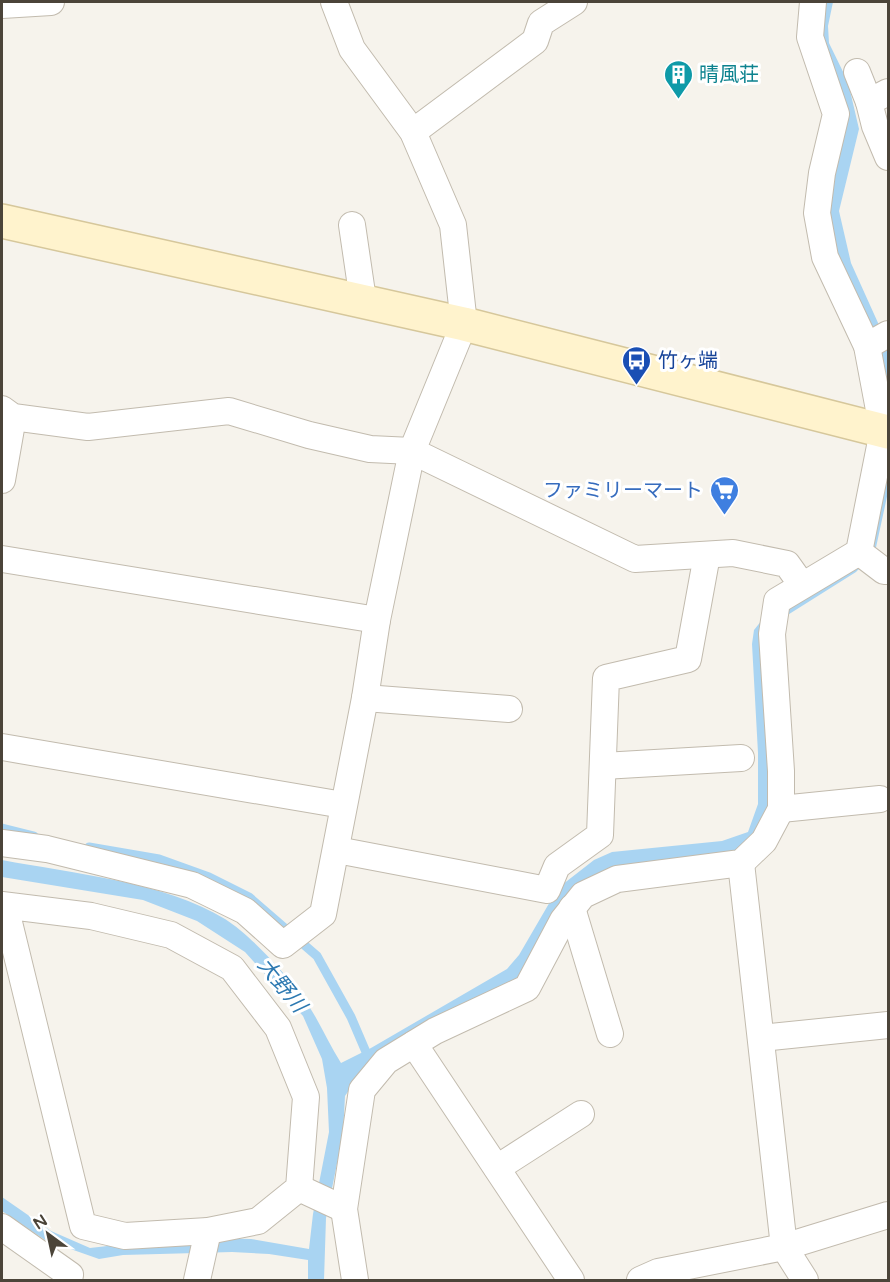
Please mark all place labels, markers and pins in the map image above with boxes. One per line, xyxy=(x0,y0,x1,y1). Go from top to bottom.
building icon: 晴風荘 xyxy=(662,58,694,100)
place label: 晴風荘 xyxy=(699,63,759,87)
bus stop icon: 竹ヶ端 xyxy=(621,344,653,386)
place label: 竹ヶ端 xyxy=(658,349,718,373)
supermarket icon: ファミリーマート xyxy=(708,474,740,516)
place label: ファミリーマート xyxy=(543,479,703,503)

